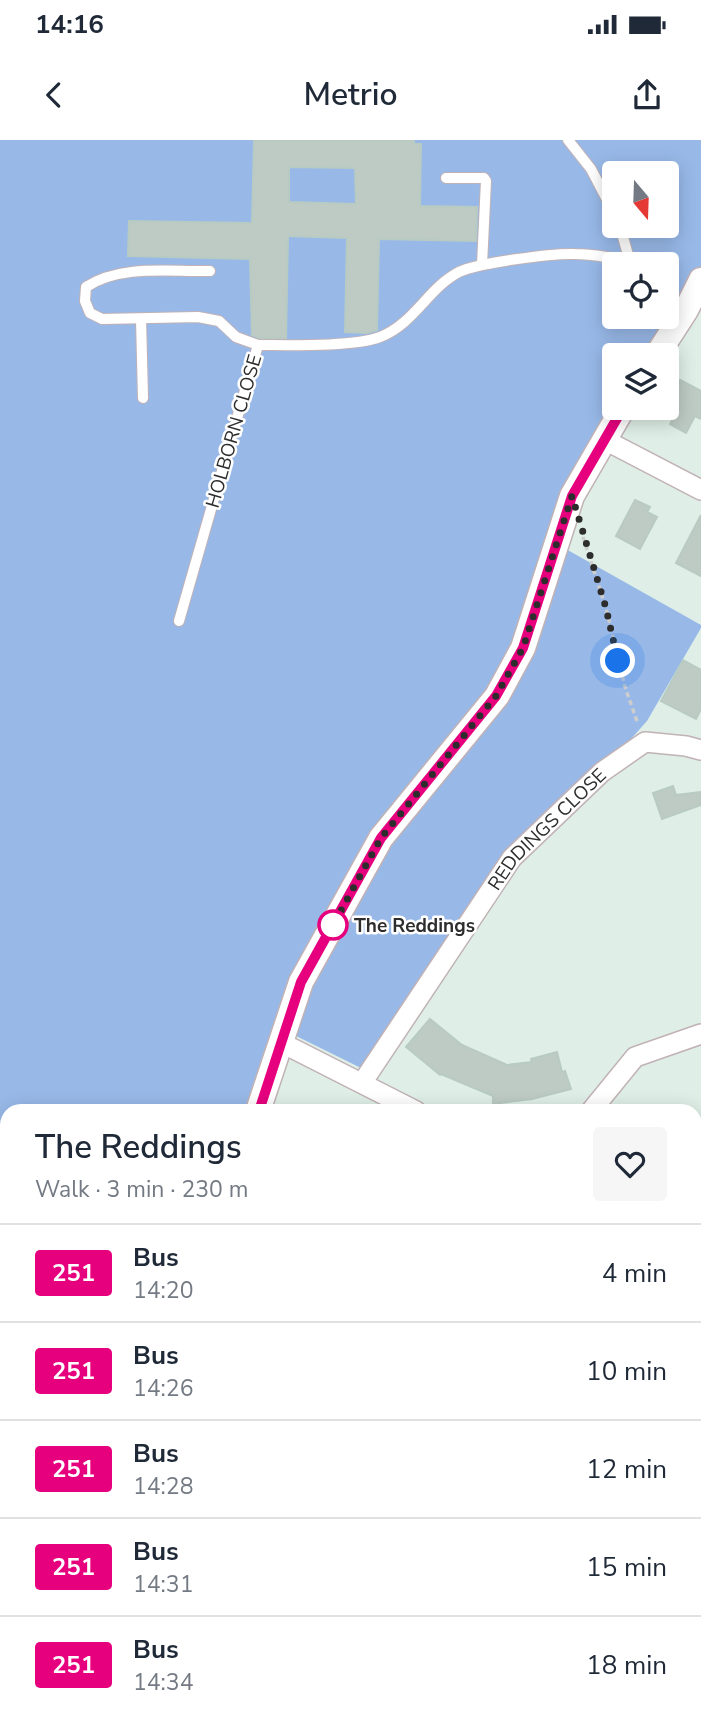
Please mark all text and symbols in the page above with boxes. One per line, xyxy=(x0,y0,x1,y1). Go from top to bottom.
text: 14:16 xyxy=(35,7,104,42)
text: Metrio xyxy=(303,73,398,116)
icon: back xyxy=(35,76,73,114)
icon: share xyxy=(628,76,666,114)
north arrow xyxy=(602,161,679,238)
map controls xyxy=(602,161,679,420)
button: locate xyxy=(602,252,679,329)
button: layers xyxy=(602,343,679,420)
street label: HOLBORN CLOSE xyxy=(200,352,268,511)
your location xyxy=(600,643,635,678)
street label: REDDINGS CLOSE xyxy=(482,763,612,896)
marker: The Reddings xyxy=(318,910,348,940)
place label: The Reddings xyxy=(354,913,475,939)
text: The Reddings xyxy=(35,1125,242,1170)
button: heart xyxy=(593,1127,667,1201)
text: Walk · 3 min · 230 m xyxy=(35,1174,248,1205)
text: Bus xyxy=(133,1240,179,1275)
text: 4 min xyxy=(602,1256,667,1291)
text: 251 xyxy=(52,1257,95,1289)
text: 14:20 xyxy=(133,1275,193,1306)
text: Bus xyxy=(133,1338,179,1373)
text: 10 min xyxy=(586,1354,667,1389)
text: 251 xyxy=(52,1355,95,1387)
text: 14:26 xyxy=(133,1373,193,1404)
text: Bus xyxy=(133,1436,179,1471)
text: 12 min xyxy=(586,1452,667,1487)
text: 251 xyxy=(52,1453,95,1485)
text: 14:28 xyxy=(133,1471,193,1502)
text: Bus xyxy=(133,1534,179,1569)
text: 15 min xyxy=(586,1550,667,1585)
text: 251 xyxy=(52,1551,95,1583)
text: 14:31 xyxy=(133,1569,193,1600)
text: Bus xyxy=(133,1632,179,1667)
text: 18 min xyxy=(586,1648,667,1683)
text: 251 xyxy=(52,1649,95,1681)
text: 14:34 xyxy=(133,1667,193,1698)

